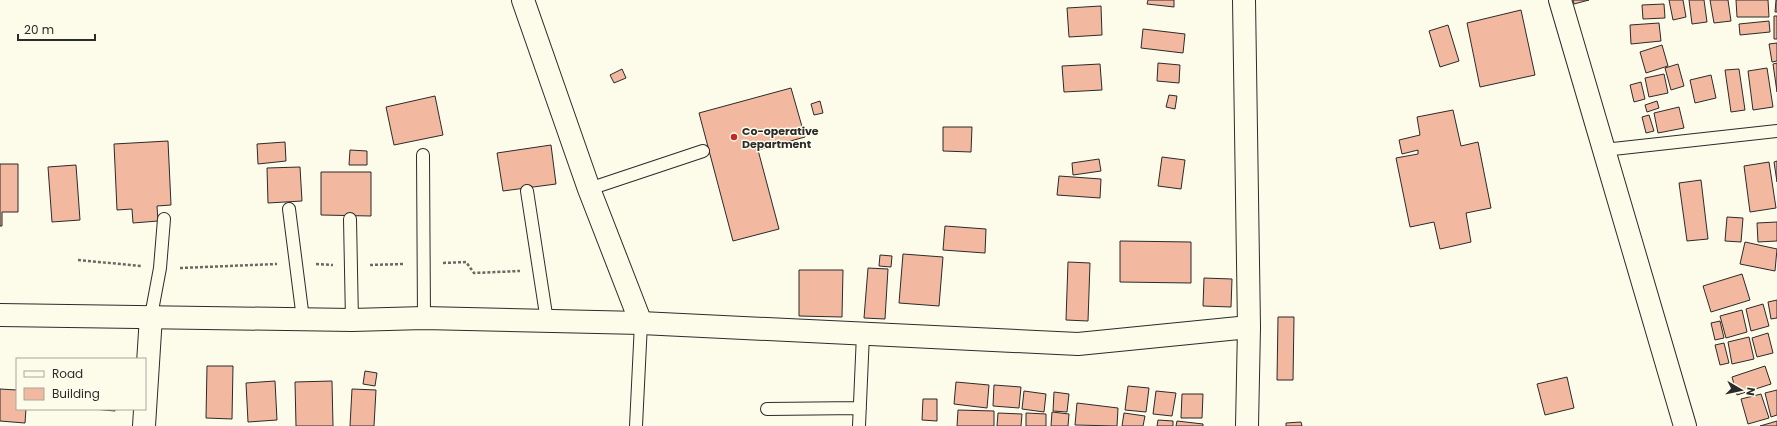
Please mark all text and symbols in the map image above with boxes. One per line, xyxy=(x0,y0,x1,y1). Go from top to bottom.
scale bar xyxy=(18,16,95,42)
text: 20 m xyxy=(24,21,54,38)
place label: Co-operative Department xyxy=(742,123,819,152)
marker: Co-operative Department xyxy=(729,132,739,142)
legend xyxy=(16,358,146,410)
text: Road xyxy=(52,365,83,382)
north arrow xyxy=(1721,370,1761,410)
text: Building xyxy=(52,385,100,402)
text: N xyxy=(1742,386,1759,397)

